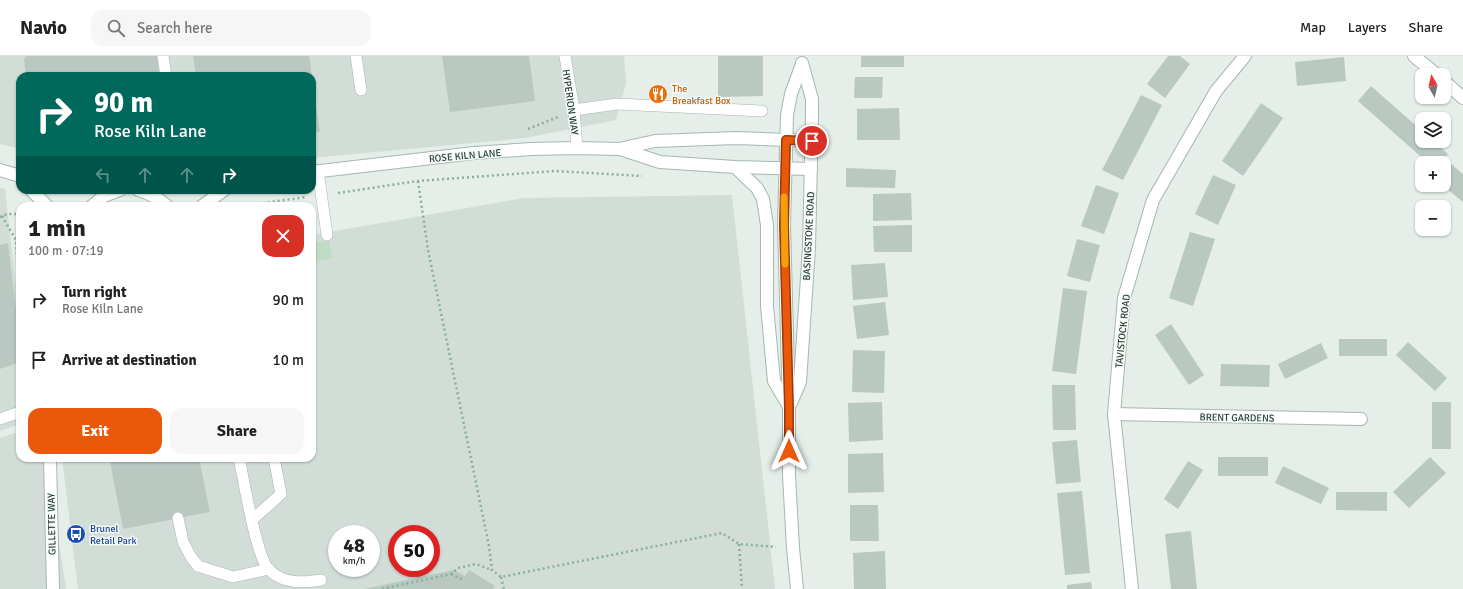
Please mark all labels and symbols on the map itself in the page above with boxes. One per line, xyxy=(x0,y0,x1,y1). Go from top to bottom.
street label: HYPERION WAY xyxy=(559,68,581,136)
north arrow xyxy=(1415,68,1451,104)
restaurant icon: The Breakfast Box xyxy=(647,83,669,105)
place label: The Breakfast Box xyxy=(672,83,731,107)
pin xyxy=(795,124,829,158)
street label: ROSE KILN LANE xyxy=(428,147,502,165)
street label: BASINGSTOKE ROAD xyxy=(801,191,817,281)
street label: TAVISTOCK ROAD xyxy=(1113,294,1133,369)
street label: BRENT GARDENS xyxy=(1200,411,1275,425)
position arrow xyxy=(768,430,810,472)
street label: GILLETTE WAY xyxy=(45,493,59,555)
bus stop icon: Brunel Retail Park xyxy=(65,523,87,545)
place label: Brunel Retail Park xyxy=(90,523,137,547)
speed limit sign: 50 xyxy=(388,525,440,577)

